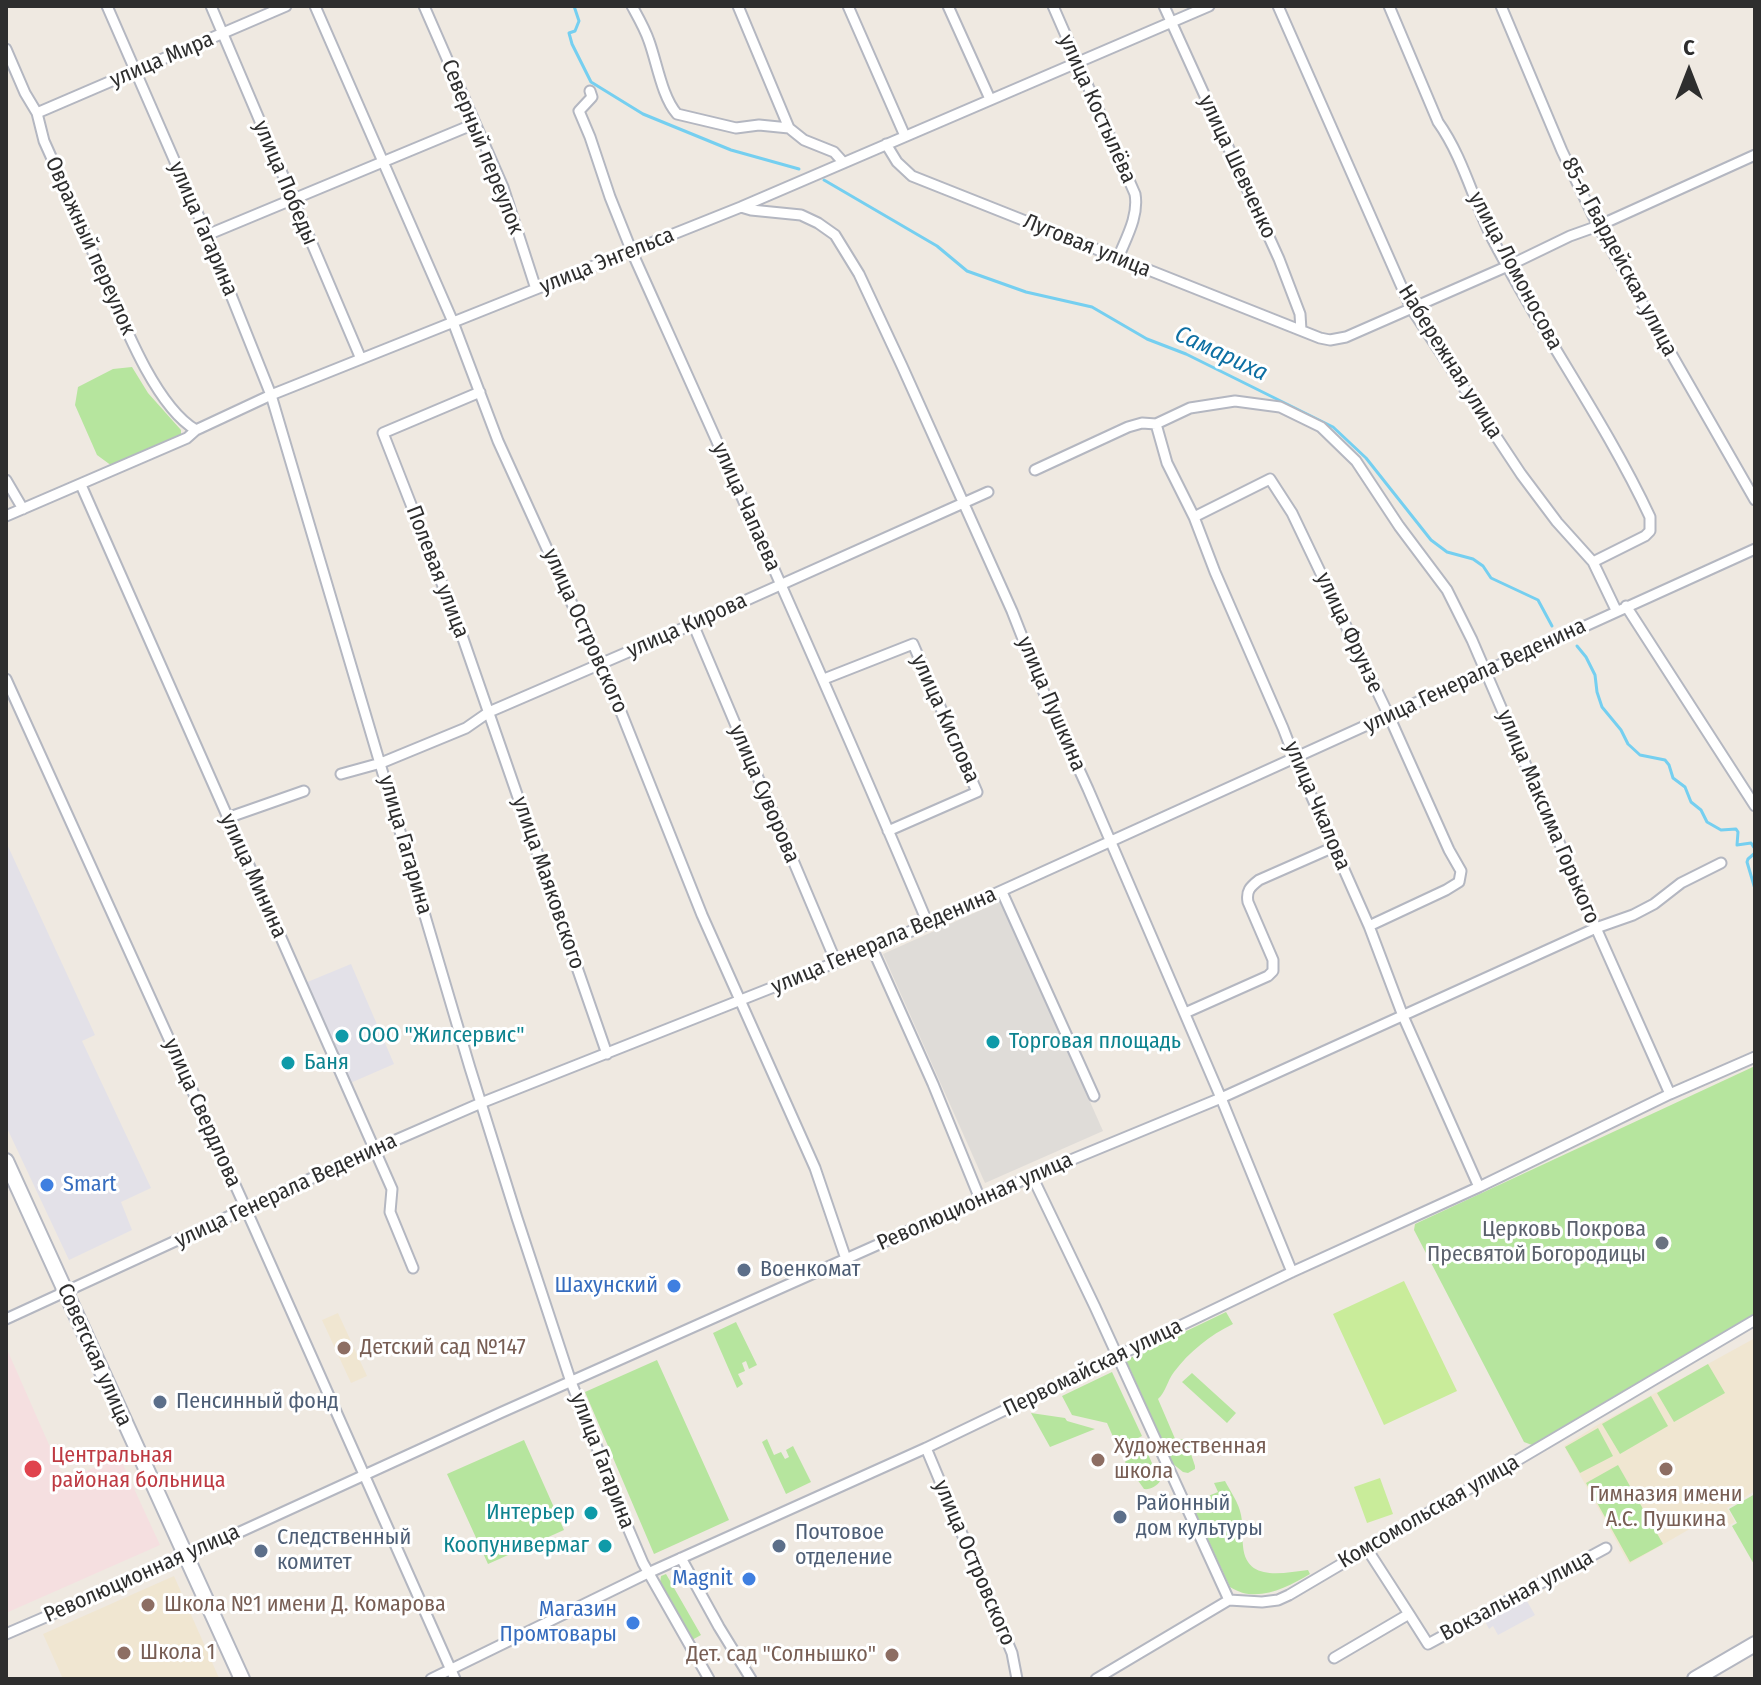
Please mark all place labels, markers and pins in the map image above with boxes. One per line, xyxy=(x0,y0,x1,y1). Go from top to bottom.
place label: ООО "Жилсервис" xyxy=(358,1023,525,1049)
marker: ООО "Жилсервис" xyxy=(333,1027,351,1045)
place label: Торговая площадь xyxy=(1009,1029,1181,1055)
marker: Торговая площадь xyxy=(984,1033,1002,1051)
place label: Баня xyxy=(304,1050,349,1076)
marker: Баня xyxy=(279,1054,297,1072)
place label: Smart xyxy=(63,1172,116,1198)
marker: Smart xyxy=(38,1176,56,1194)
place label: Церковь Покрова Пресвятой Богородицы xyxy=(1427,1217,1646,1268)
marker: Церковь Покрова Пресвятой Богородицы xyxy=(1653,1234,1671,1252)
place label: Военкомат xyxy=(760,1257,861,1283)
marker: Военкомат xyxy=(735,1261,753,1279)
place label: Шахунский xyxy=(555,1273,658,1299)
marker: Шахунский xyxy=(665,1277,683,1295)
place label: Детский сад №147 xyxy=(360,1335,526,1361)
marker: Детский сад №147 xyxy=(335,1339,353,1357)
place label: Пенсинный фонд xyxy=(176,1389,339,1415)
marker: Пенсинный фонд xyxy=(151,1393,169,1411)
place label: Художественная школа xyxy=(1114,1434,1267,1486)
place label: Центральная районая больница xyxy=(51,1443,225,1494)
marker: Художественная школа xyxy=(1089,1451,1107,1469)
marker: Центральная районая больница xyxy=(22,1458,44,1480)
marker: Гимназия имени А.С. Пушкина xyxy=(1657,1460,1675,1478)
place label: Гимназия имени А.С. Пушкина xyxy=(1589,1482,1743,1534)
place label: Районный дом культуры xyxy=(1136,1491,1263,1542)
place label: Интерьер xyxy=(486,1500,575,1526)
marker: Интерьер xyxy=(582,1504,600,1522)
marker: Районный дом культуры xyxy=(1111,1508,1129,1526)
place label: Почтовое отделение xyxy=(795,1520,892,1572)
place label: Следственный комитет xyxy=(277,1525,411,1576)
place label: Коопунивермаг xyxy=(443,1533,589,1559)
marker: Коопунивермаг xyxy=(596,1537,614,1555)
marker: Почтовое отделение xyxy=(770,1537,788,1555)
marker: Следственный комитет xyxy=(252,1542,270,1560)
place label: Magnit xyxy=(672,1566,733,1592)
marker: Magnit xyxy=(740,1570,758,1588)
place label: Школа №1 имени Д. Комарова xyxy=(164,1592,446,1618)
marker: Школа №1 имени Д. Комарова xyxy=(139,1596,157,1614)
place label: Магазин Промтовары xyxy=(499,1597,617,1648)
marker: Магазин Промтовары xyxy=(624,1614,642,1632)
place label: Школа 1 xyxy=(140,1640,215,1666)
place label: Дет. сад "Солнышко" xyxy=(686,1642,876,1668)
marker: Школа 1 xyxy=(115,1644,133,1662)
marker: Дет. сад "Солнышко" xyxy=(883,1646,901,1664)

